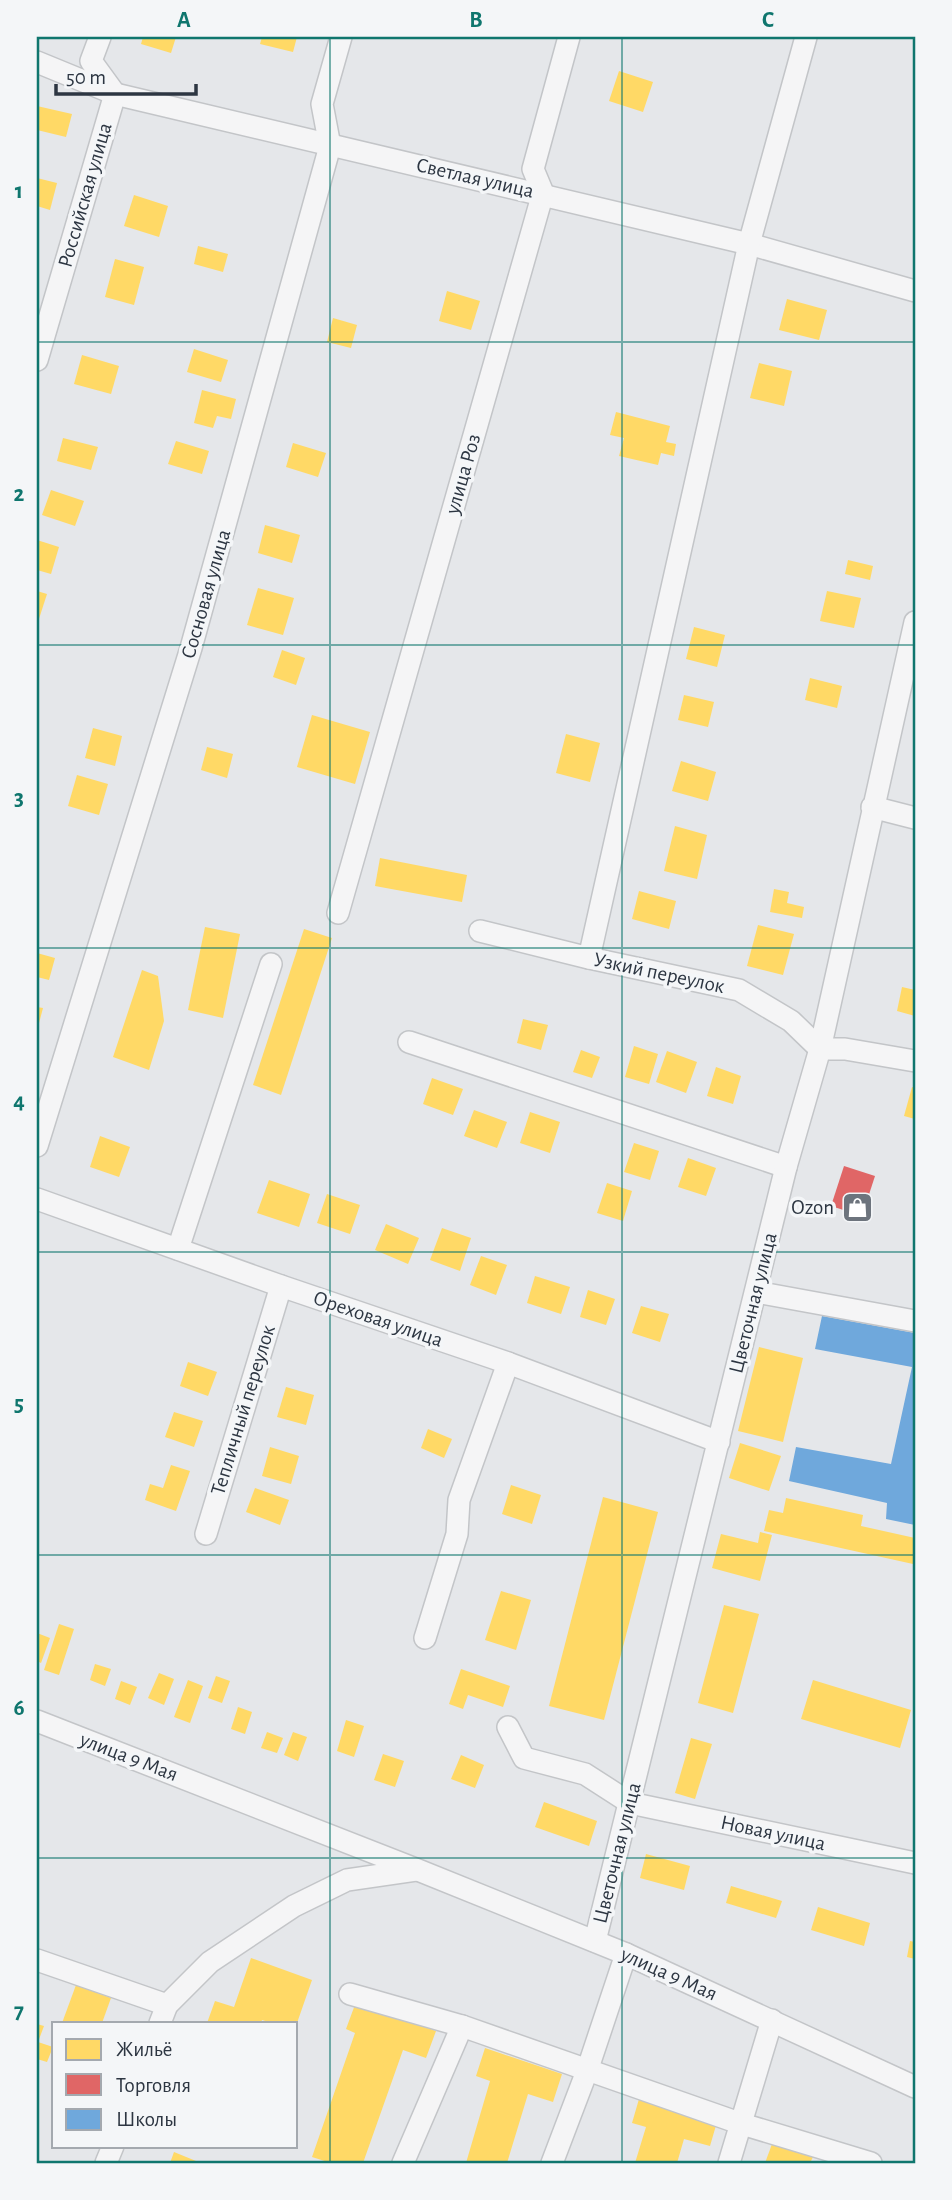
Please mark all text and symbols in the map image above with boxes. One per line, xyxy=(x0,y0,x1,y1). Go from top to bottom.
text: A xyxy=(177,9,191,32)
text: B xyxy=(469,9,483,32)
text: C xyxy=(762,9,774,32)
scale bar xyxy=(56,52,196,96)
text: 50 m xyxy=(66,67,106,88)
street label: Российская улица xyxy=(54,120,116,270)
street label: Светлая улица xyxy=(414,154,536,202)
text: 1 xyxy=(15,180,23,203)
street label: улица Роз xyxy=(441,432,484,517)
text: 2 xyxy=(14,483,25,506)
street label: Сосновая улица xyxy=(178,527,235,661)
text: 3 xyxy=(14,787,24,810)
street label: Узкий переулок xyxy=(592,949,727,997)
text: 4 xyxy=(13,1090,25,1113)
shop icon: Ozon xyxy=(840,1190,874,1224)
place label: Ozon xyxy=(791,1197,834,1218)
street label: Цветочная улица xyxy=(725,1230,781,1376)
street label: Ореховая улица xyxy=(310,1287,446,1351)
street label: Тепличный переулок xyxy=(207,1322,279,1497)
text: 5 xyxy=(14,1393,24,1416)
text: 6 xyxy=(13,1697,25,1720)
street label: улица 9 Мая xyxy=(76,1728,181,1785)
street label: Цветочная улица xyxy=(589,1780,645,1926)
street label: Новая улица xyxy=(719,1812,828,1854)
street label: улица 9 Мая xyxy=(617,1943,720,2005)
text: 7 xyxy=(14,2000,24,2023)
legend xyxy=(52,2022,298,2148)
text: Жильё xyxy=(116,2039,172,2060)
text: Торговля xyxy=(116,2075,191,2096)
text: Школы xyxy=(116,2109,177,2130)

